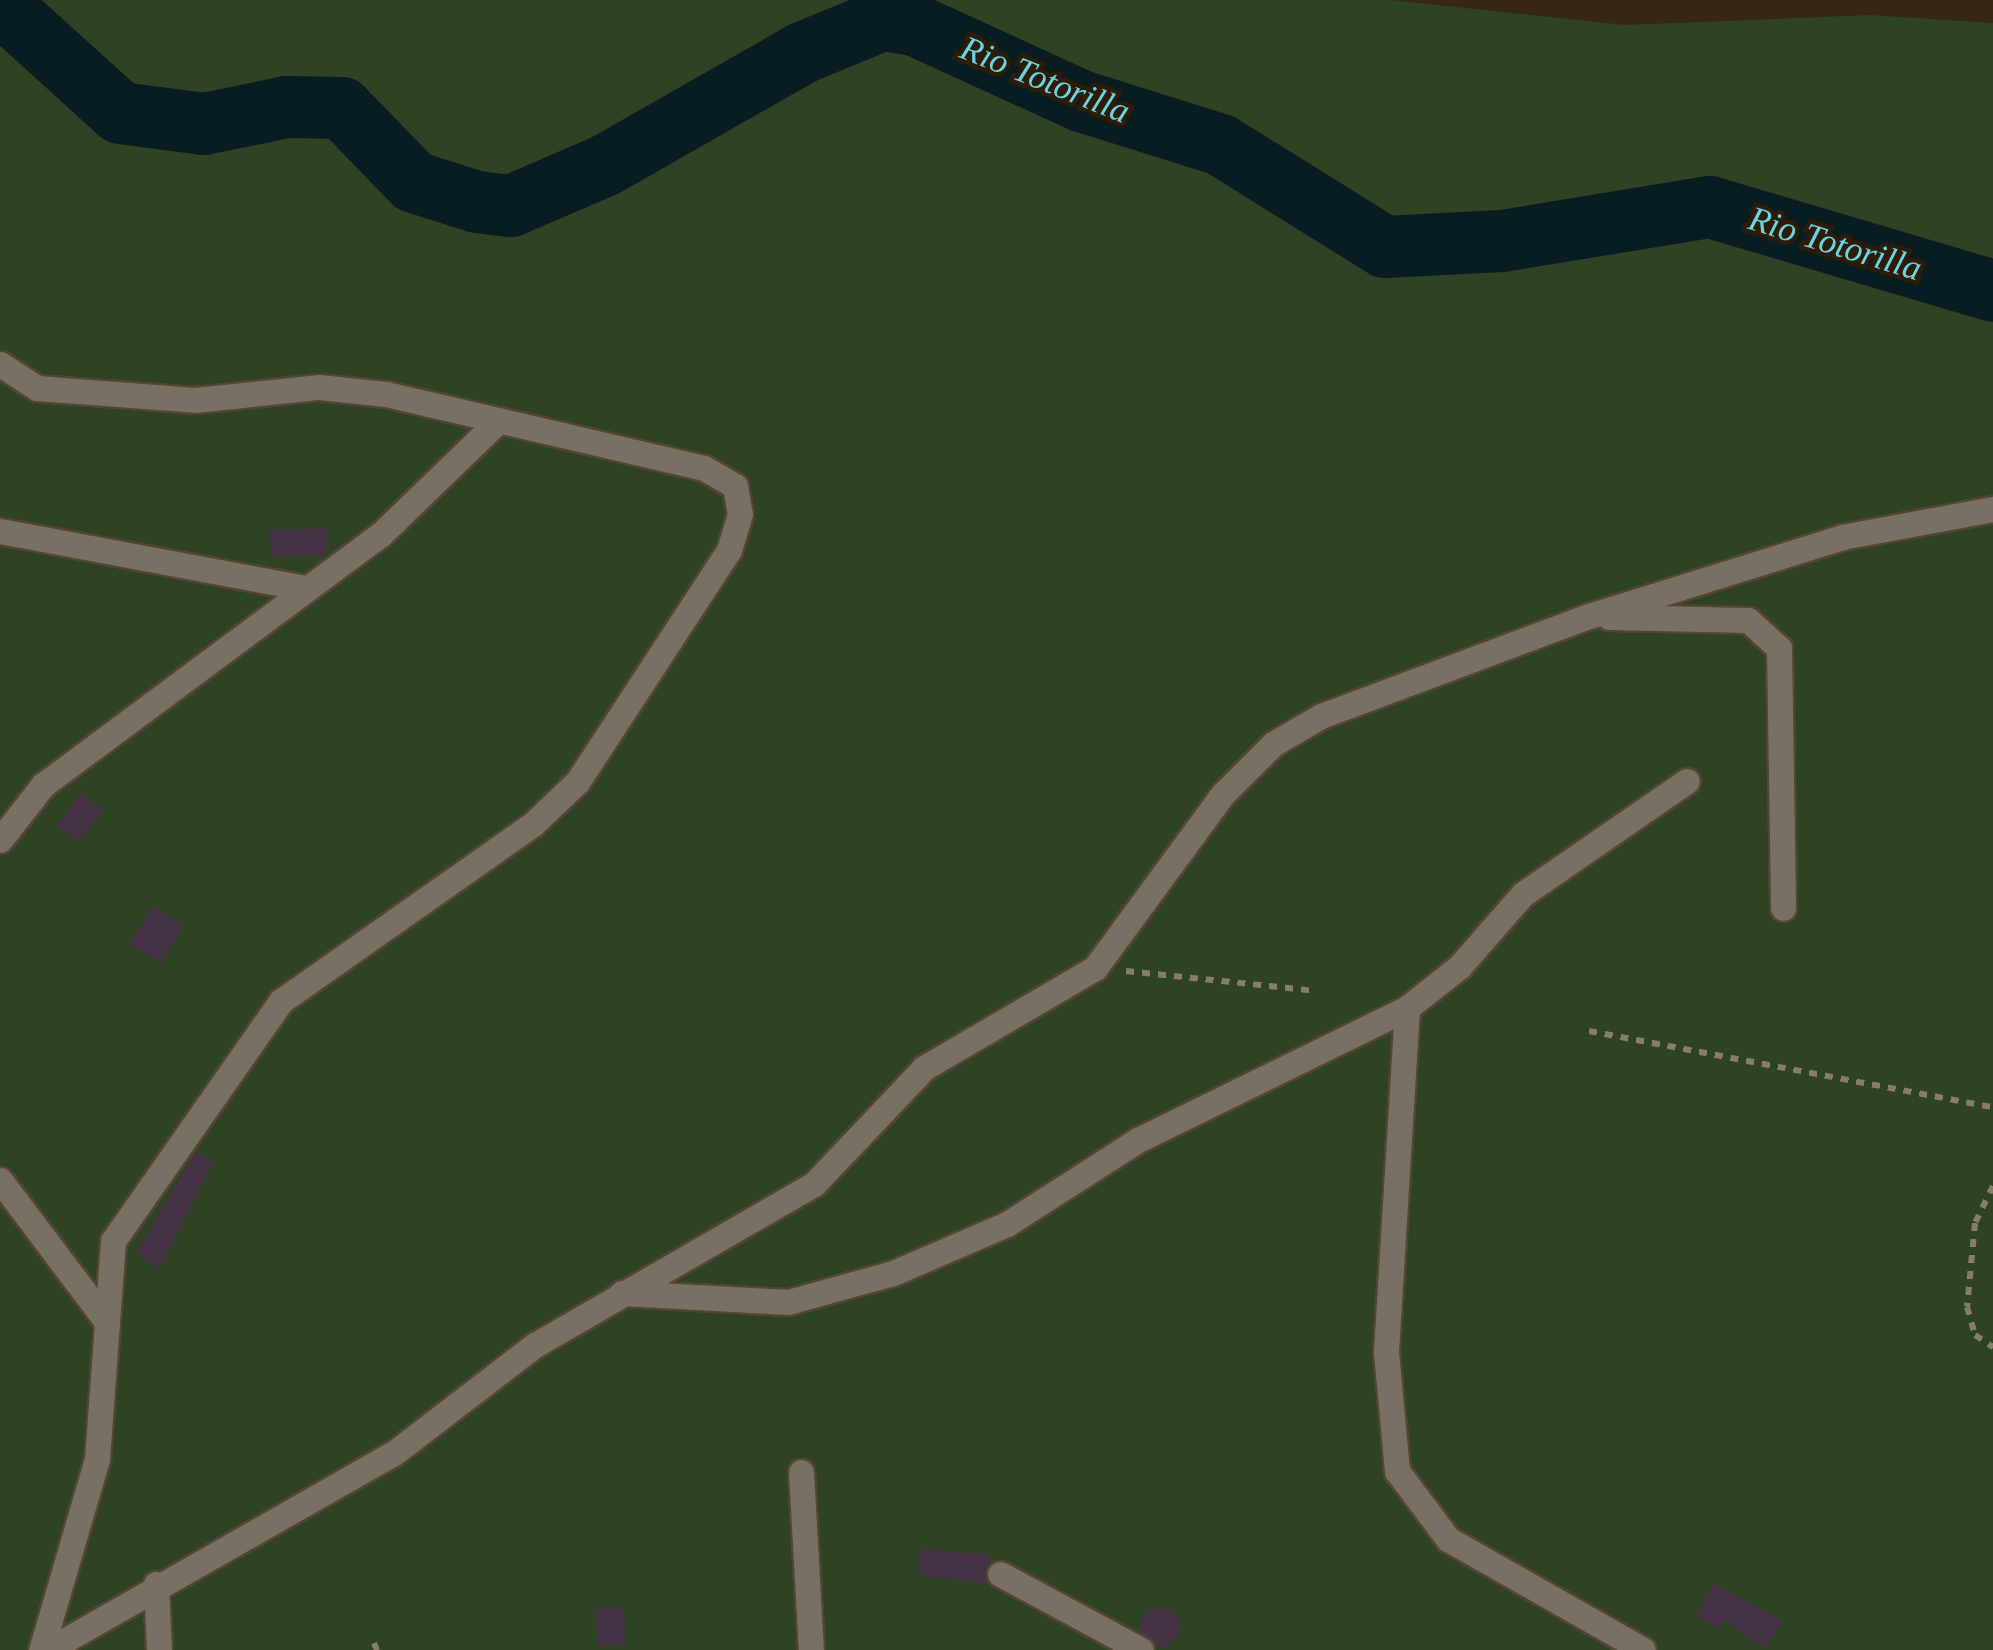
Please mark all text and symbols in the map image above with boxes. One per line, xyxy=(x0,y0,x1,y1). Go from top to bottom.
water label: Rio Totorilla xyxy=(954,27,1136,133)
water label: Rio Totorilla xyxy=(1743,198,1927,290)

